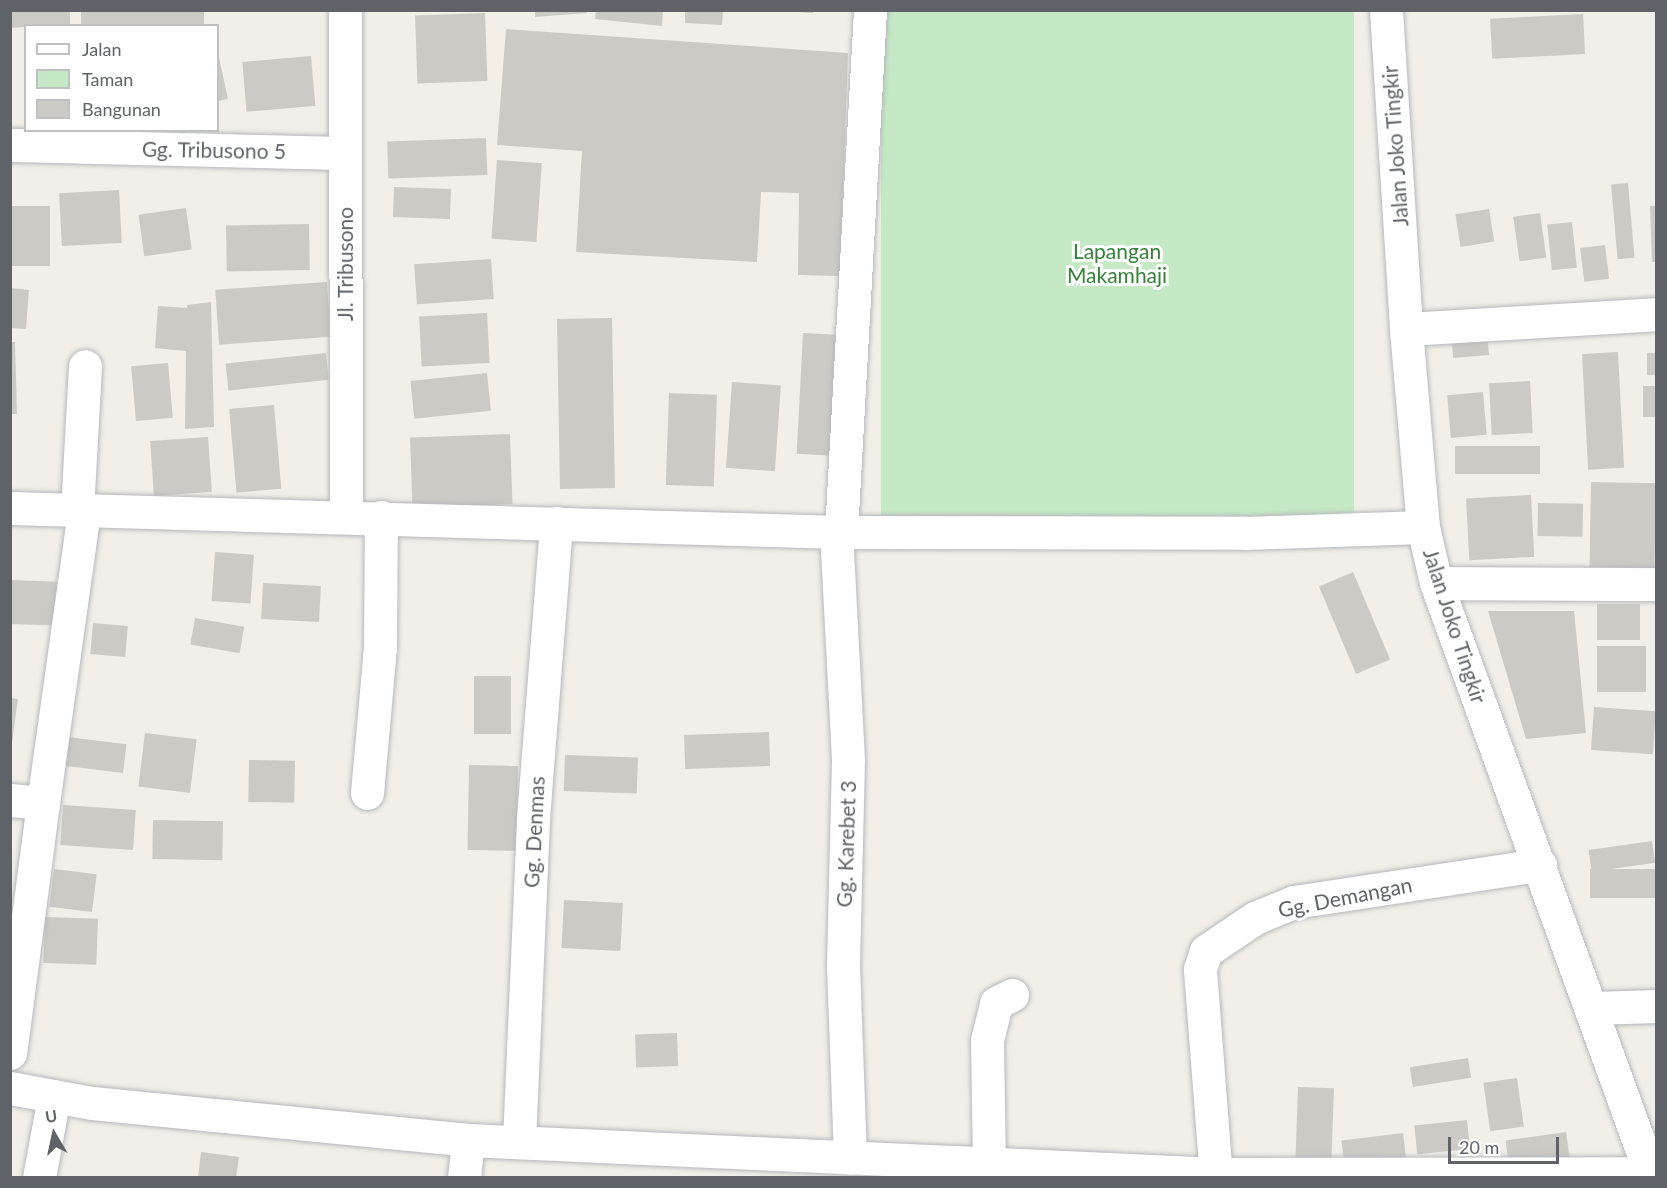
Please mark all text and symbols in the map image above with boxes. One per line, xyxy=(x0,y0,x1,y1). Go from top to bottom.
legend xyxy=(24,24,219,132)
text: Jalan xyxy=(82,38,121,60)
street label: Jalan Joko Tingkir xyxy=(1377,64,1413,228)
text: Taman xyxy=(82,68,133,90)
text: Bangunan xyxy=(82,98,161,120)
street label: Gg. Tribusono 5 xyxy=(141,136,287,164)
street label: Jl. Tribusono xyxy=(332,207,358,321)
park label: Lapangan Makamhaji xyxy=(1067,238,1167,288)
street label: Jalan Joko Tingkir xyxy=(1418,545,1492,707)
street label: Gg. Denmas xyxy=(518,776,550,888)
street label: Gg. Karebet 3 xyxy=(831,780,861,908)
street label: Gg. Demangan xyxy=(1276,872,1414,922)
north arrow xyxy=(24,1104,84,1164)
text: U xyxy=(44,1105,58,1126)
scale bar xyxy=(1451,1125,1562,1163)
text: 20 m xyxy=(1459,1136,1499,1158)

